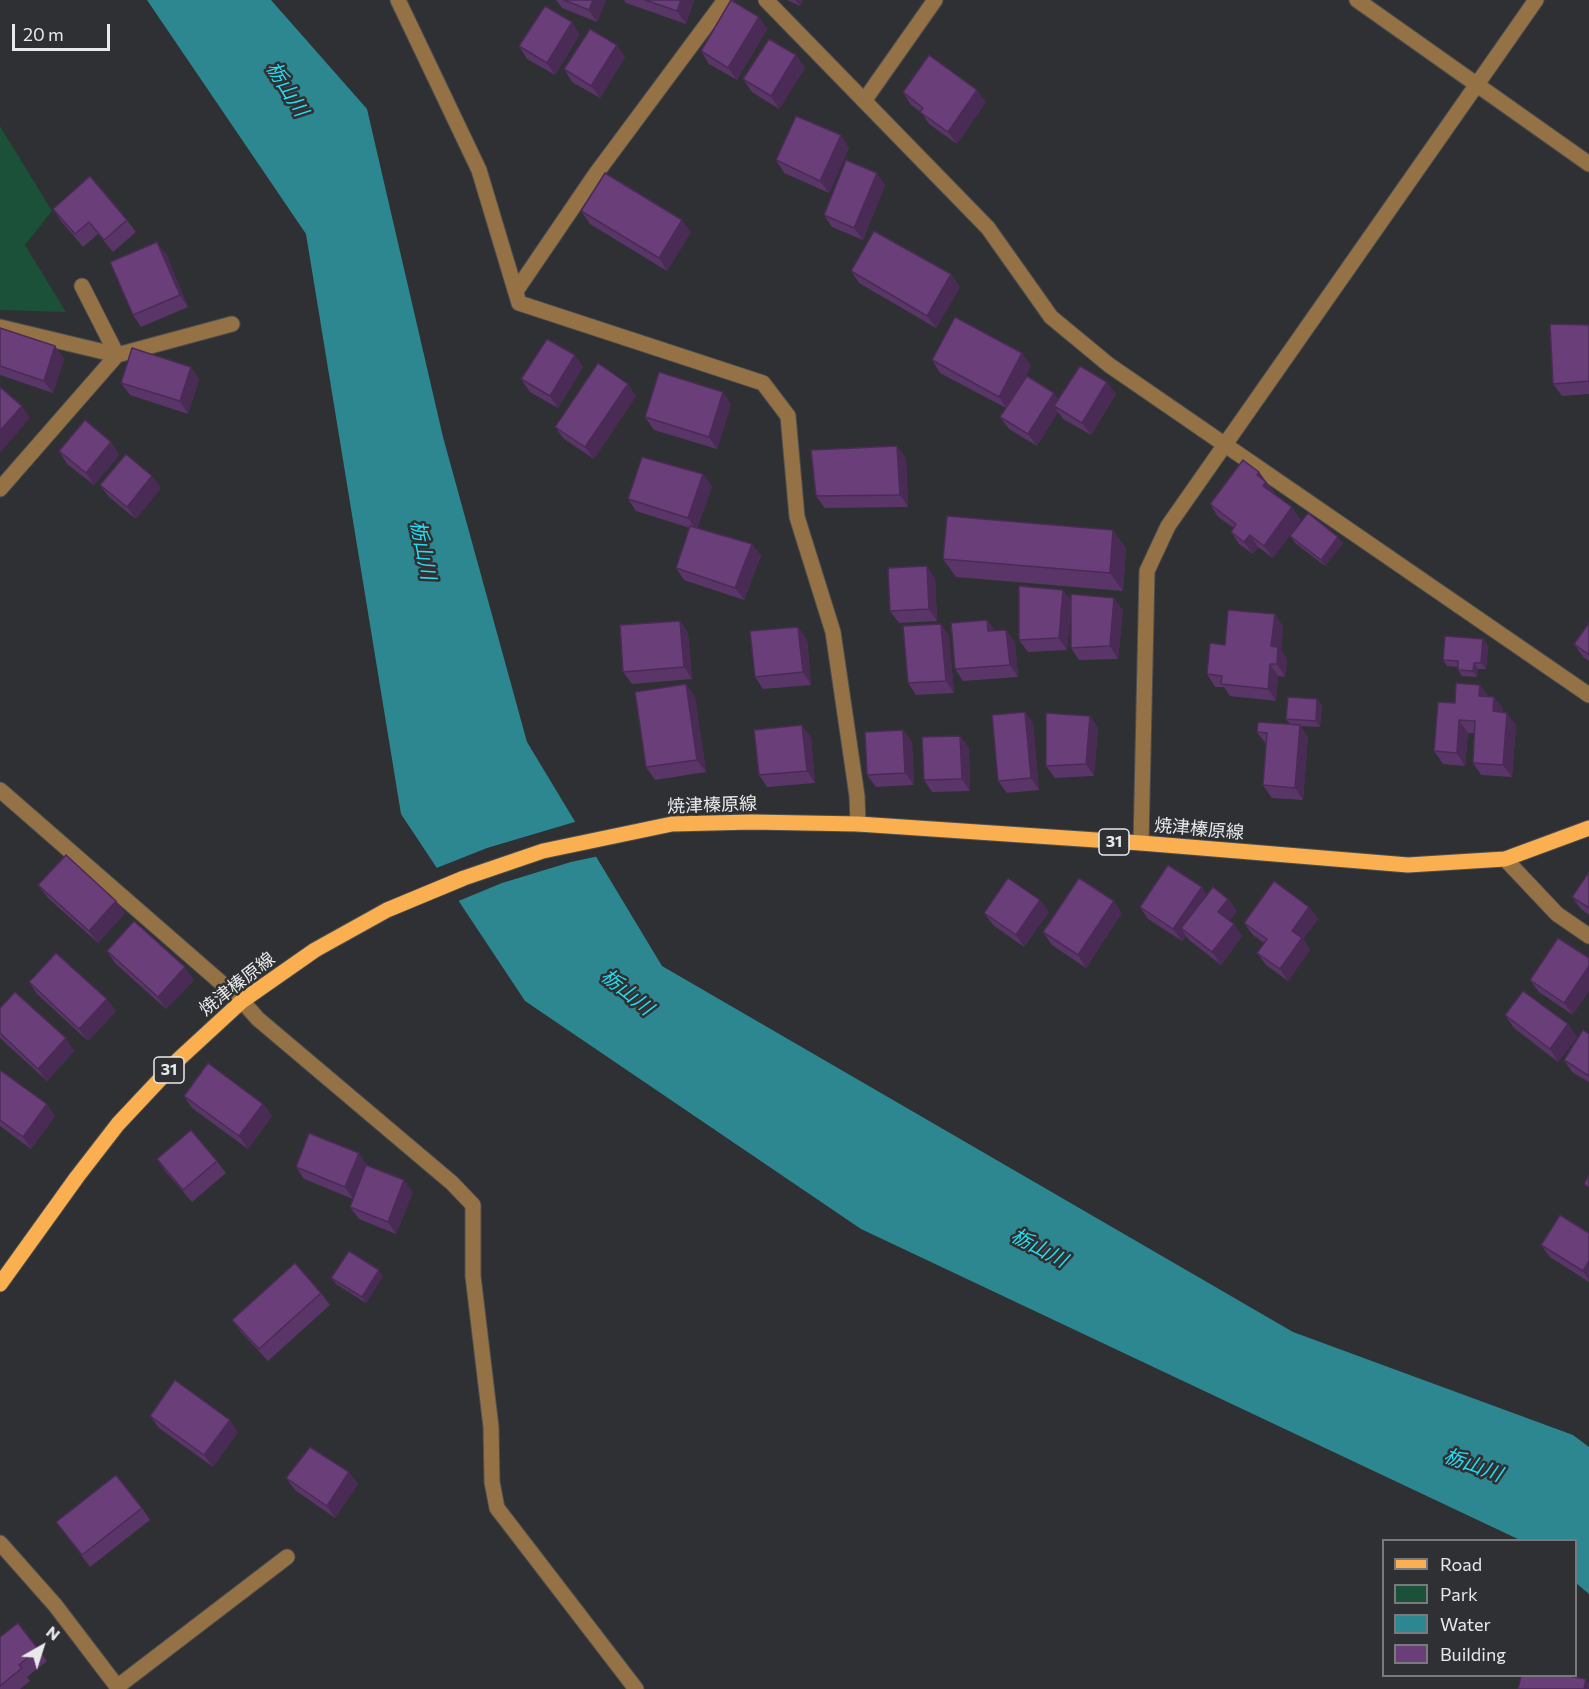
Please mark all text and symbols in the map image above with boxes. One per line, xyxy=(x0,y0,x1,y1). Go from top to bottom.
scale bar xyxy=(15,12,112,50)
text: 20 m xyxy=(23,23,64,45)
water label: 栃山川 xyxy=(261,57,313,121)
water label: 栃山川 xyxy=(405,518,441,582)
street label: 焼津榛原線 xyxy=(667,793,757,817)
street label: 焼津榛原線 xyxy=(1153,814,1245,844)
road number: 31 xyxy=(1099,829,1129,855)
street label: 焼津榛原線 xyxy=(195,948,279,1020)
water label: 栃山川 xyxy=(596,964,658,1020)
road number: 31 xyxy=(154,1057,184,1083)
water label: 栃山川 xyxy=(1007,1223,1071,1273)
water label: 栃山川 xyxy=(1441,1443,1505,1487)
legend xyxy=(1382,1539,1577,1677)
text: Road xyxy=(1440,1553,1482,1575)
text: Park xyxy=(1440,1583,1478,1605)
text: Water xyxy=(1440,1613,1491,1635)
north arrow xyxy=(12,1617,72,1677)
text: N xyxy=(43,1621,64,1644)
text: Building xyxy=(1440,1643,1506,1665)

